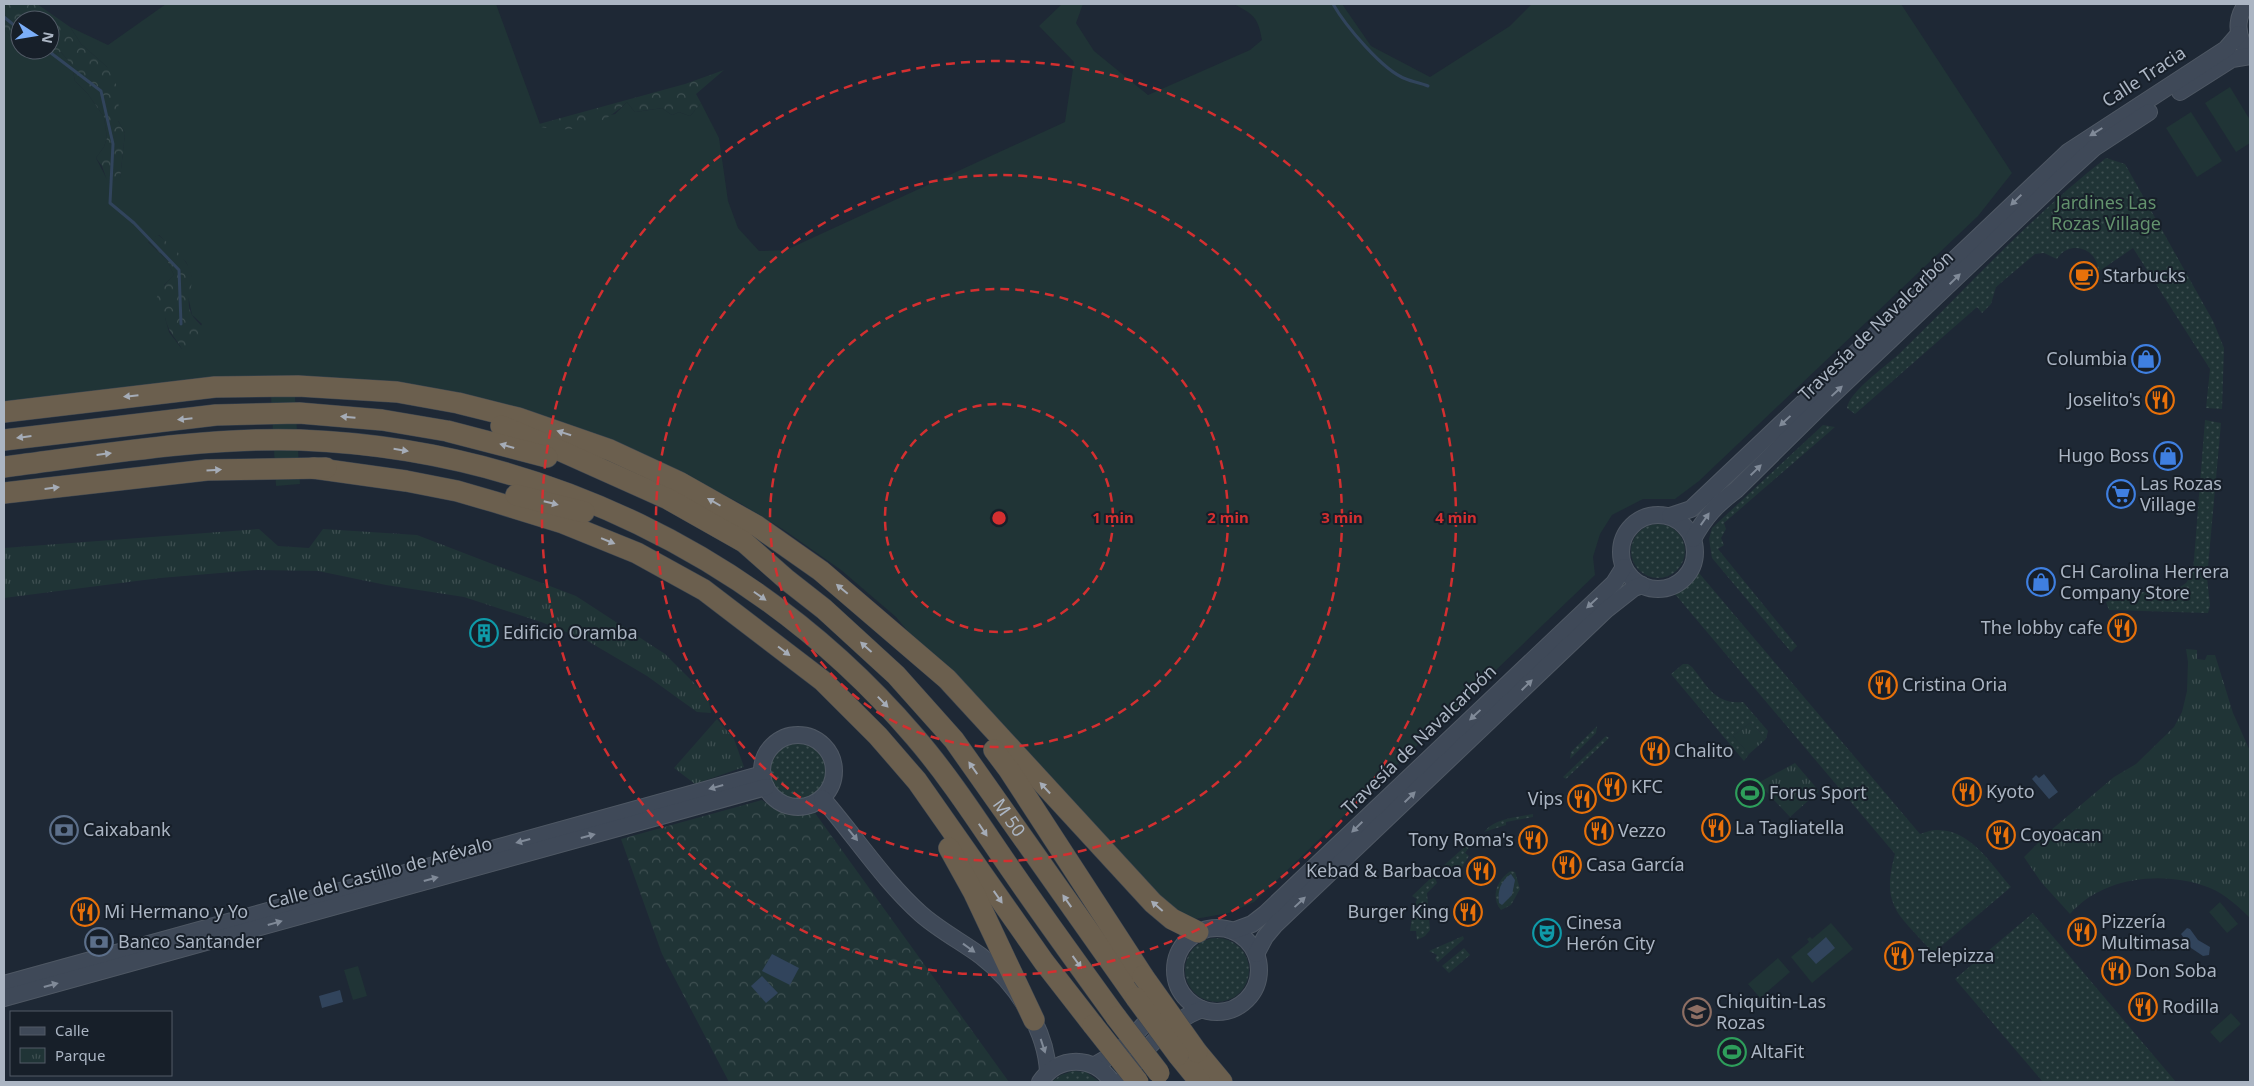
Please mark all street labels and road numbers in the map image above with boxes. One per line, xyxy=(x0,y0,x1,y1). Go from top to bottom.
street label: Calle Tracia xyxy=(2097,40,2190,112)
street label: Travesía de Navalcarbón xyxy=(1793,245,1958,406)
street label: Travesía de Navalcarbón xyxy=(1336,659,1501,820)
street label: M 50 xyxy=(988,793,1032,841)
street label: Calle del Castillo de Arévalo xyxy=(265,831,495,914)

